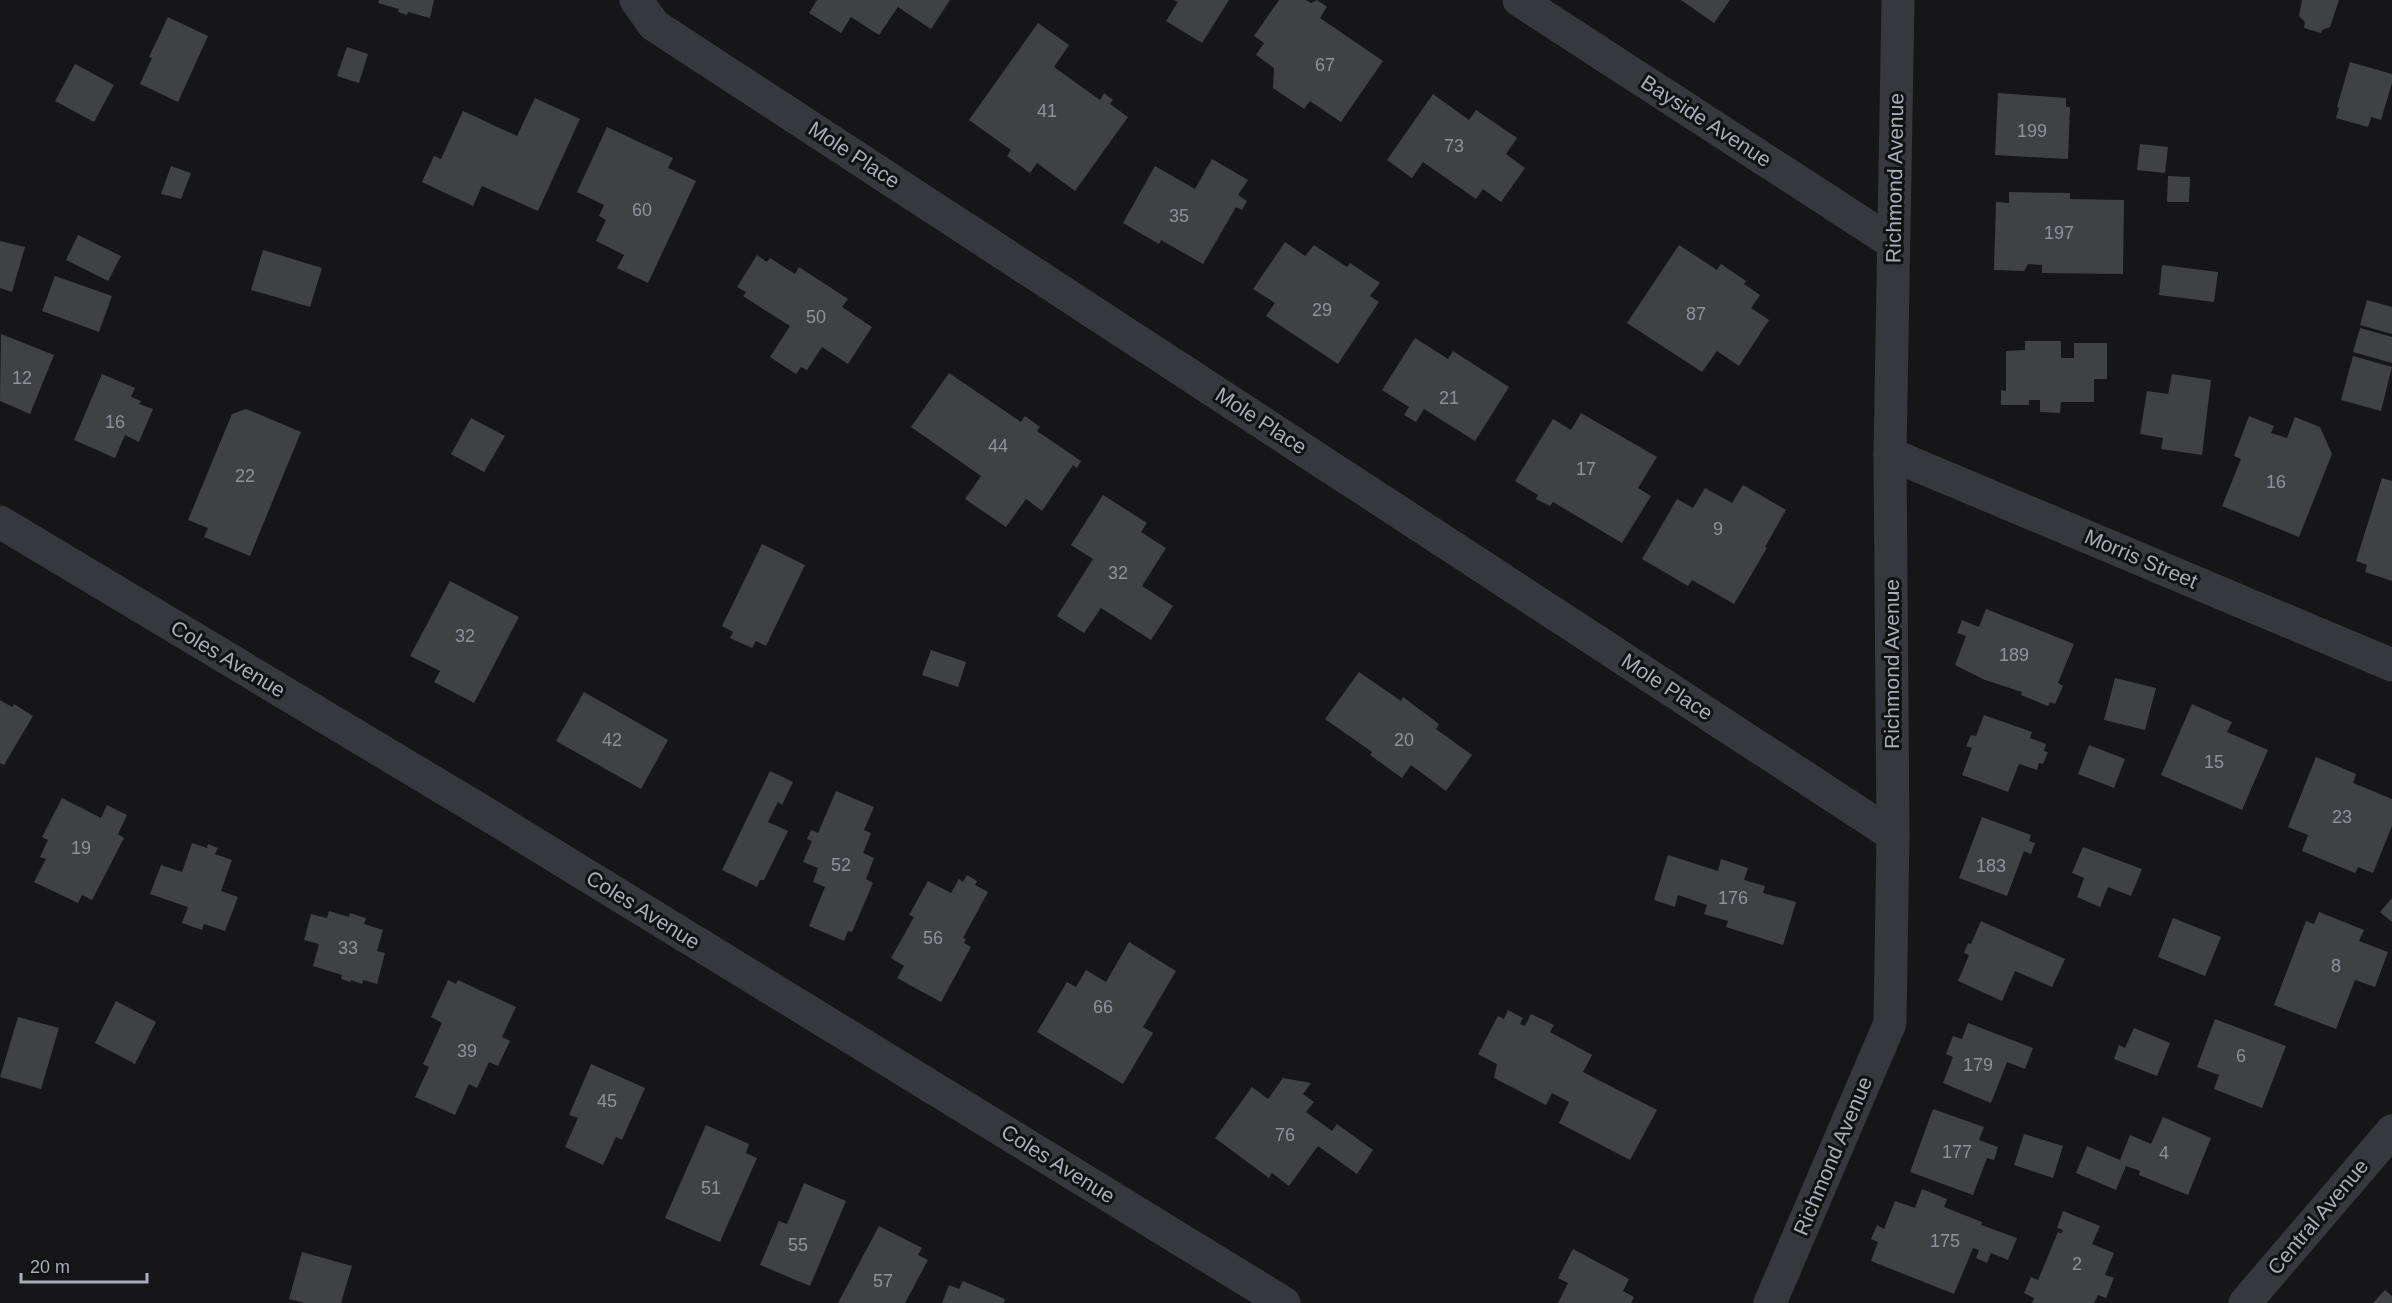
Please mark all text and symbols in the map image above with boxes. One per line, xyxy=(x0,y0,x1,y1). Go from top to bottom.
house number: 67 xyxy=(1315,55,1335,75)
street label: Bayside Avenue xyxy=(1637,70,1776,171)
street label: Richmond Avenue xyxy=(1882,93,1907,263)
house number: 41 xyxy=(1037,101,1057,121)
street label: Mole Place xyxy=(804,117,904,193)
house number: 199 xyxy=(2017,121,2047,141)
house number: 73 xyxy=(1444,136,1464,156)
house number: 60 xyxy=(632,200,652,220)
house number: 35 xyxy=(1169,206,1189,226)
house number: 197 xyxy=(2044,223,2074,243)
house number: 29 xyxy=(1312,300,1332,320)
house number: 87 xyxy=(1686,304,1706,324)
house number: 50 xyxy=(806,307,826,327)
house number: 12 xyxy=(12,368,32,388)
street label: Mole Place xyxy=(1211,383,1311,459)
house number: 21 xyxy=(1439,388,1459,408)
house number: 16 xyxy=(105,412,125,432)
house number: 44 xyxy=(988,436,1008,456)
house number: 17 xyxy=(1576,459,1596,479)
house number: 22 xyxy=(235,466,255,486)
house number: 16 xyxy=(2266,472,2286,492)
house number: 9 xyxy=(1713,519,1723,539)
street label: Morris Street xyxy=(2081,524,2201,593)
house number: 32 xyxy=(1108,563,1128,583)
street label: Richmond Avenue xyxy=(1880,579,1903,749)
street label: Coles Avenue xyxy=(167,615,290,702)
house number: 32 xyxy=(455,626,475,646)
house number: 189 xyxy=(1999,645,2029,665)
street label: Mole Place xyxy=(1617,649,1717,725)
house number: 42 xyxy=(602,730,622,750)
house number: 20 xyxy=(1394,730,1414,750)
house number: 15 xyxy=(2204,752,2224,772)
house number: 23 xyxy=(2332,807,2352,827)
house number: 19 xyxy=(71,838,91,858)
house number: 52 xyxy=(831,855,851,875)
house number: 183 xyxy=(1976,856,2006,876)
street label: Coles Avenue xyxy=(582,866,704,954)
house number: 176 xyxy=(1718,888,1748,908)
house number: 56 xyxy=(923,928,943,948)
house number: 33 xyxy=(338,938,358,958)
house number: 8 xyxy=(2331,956,2341,976)
house number: 66 xyxy=(1093,997,1113,1017)
house number: 39 xyxy=(457,1041,477,1061)
house number: 6 xyxy=(2236,1046,2246,1066)
house number: 179 xyxy=(1963,1055,1993,1075)
street label: Richmond Avenue xyxy=(1789,1073,1876,1239)
house number: 45 xyxy=(597,1091,617,1111)
street label: Coles Avenue xyxy=(997,1120,1119,1208)
house number: 76 xyxy=(1275,1125,1295,1145)
house number: 177 xyxy=(1942,1142,1972,1162)
house number: 4 xyxy=(2159,1143,2169,1163)
street label: Central Avenue xyxy=(2263,1154,2372,1279)
house number: 51 xyxy=(701,1178,721,1198)
house number: 175 xyxy=(1930,1231,1960,1251)
house number: 55 xyxy=(788,1235,808,1255)
scale bar xyxy=(21,1246,147,1284)
house number: 2 xyxy=(2072,1254,2082,1274)
text: 20 m xyxy=(30,1257,70,1277)
house number: 57 xyxy=(873,1271,893,1291)

